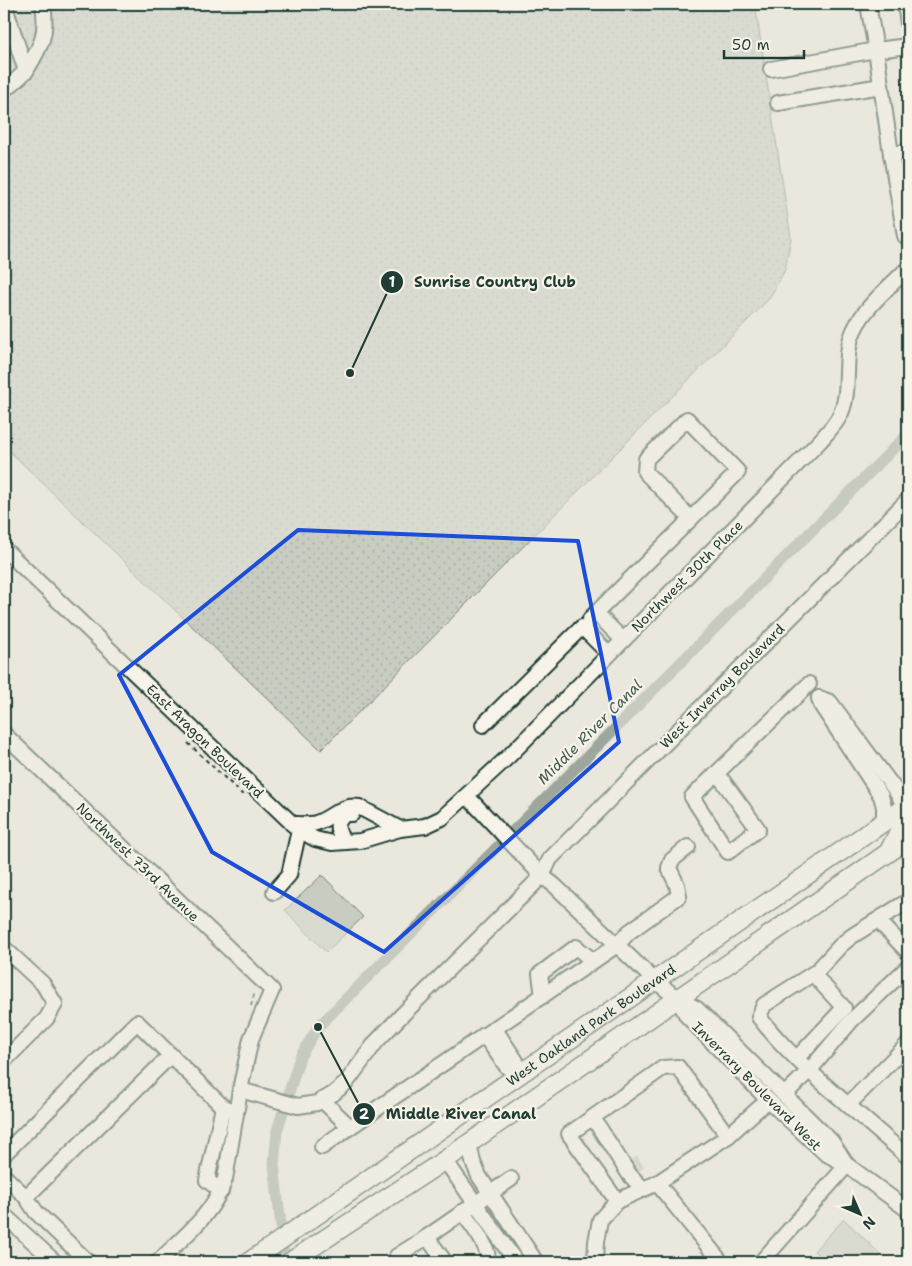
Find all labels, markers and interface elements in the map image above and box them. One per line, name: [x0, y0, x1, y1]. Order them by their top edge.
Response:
scale bar: [724, 28, 804, 60]
text: 50 m: [732, 35, 770, 55]
callout: Sunrise Country Club: [379, 267, 586, 297]
text: 1: [389, 272, 396, 292]
text: Sunrise Country Club: [414, 272, 576, 292]
street label: Northwest 30th Place: [627, 516, 747, 636]
street label: West Inverray Boulevard: [656, 620, 788, 752]
water label: Middle River Canal: [533, 675, 647, 789]
street label: East Aragon Boulevard: [142, 680, 268, 802]
street label: Northwest 73rd Avenue: [73, 799, 203, 925]
street label: West Oakland Park Boulevard: [503, 960, 679, 1090]
street label: Inverrary Boulevard West: [689, 1018, 825, 1154]
callout: Middle River Canal: [351, 1099, 546, 1129]
text: 2: [359, 1104, 370, 1124]
text: Middle River Canal: [386, 1104, 536, 1124]
north arrow: [834, 1188, 884, 1238]
text: N: [859, 1213, 879, 1233]

